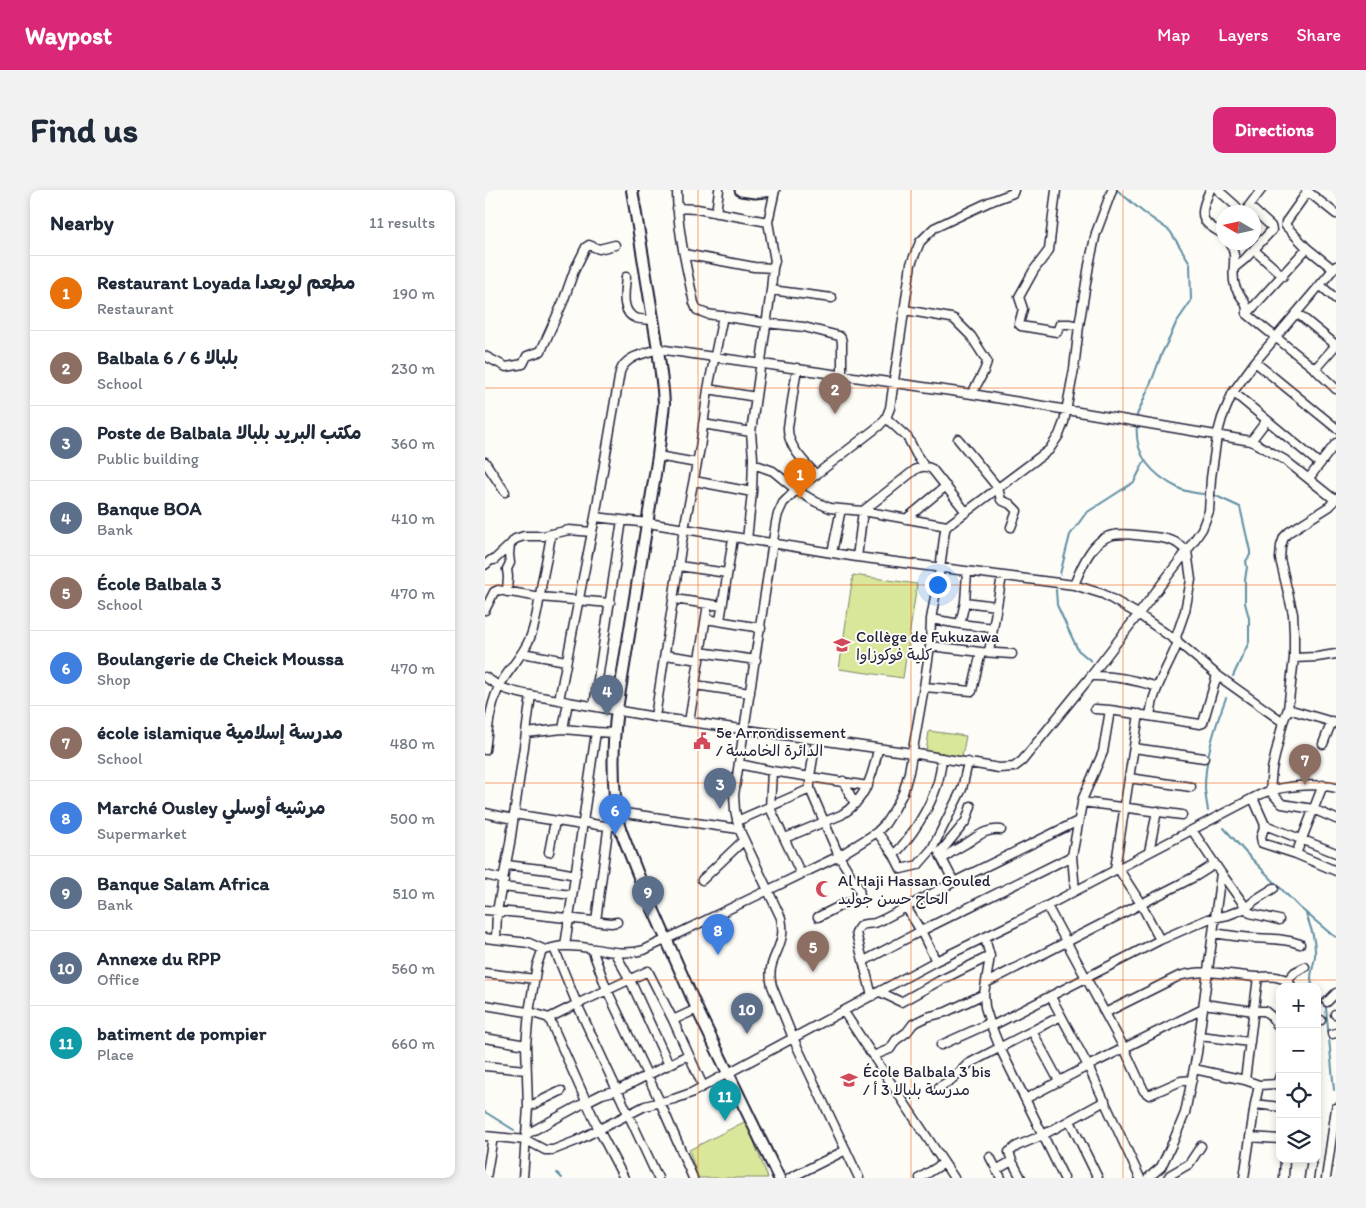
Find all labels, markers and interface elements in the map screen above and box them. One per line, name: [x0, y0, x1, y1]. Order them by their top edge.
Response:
text: Waypost: [25, 21, 112, 50]
text: Map: [1157, 24, 1190, 46]
text: Layers: [1218, 24, 1268, 46]
text: Share: [1296, 24, 1341, 46]
button: Directions: [1213, 107, 1336, 153]
text: Find us: [30, 109, 138, 151]
north arrow: [1216, 205, 1261, 250]
text: Nearby: [50, 210, 114, 235]
text: 11 results: [369, 213, 435, 232]
text: Restaurant Loyada مطعم لويعدا: [97, 271, 355, 294]
text: 1: [62, 284, 70, 303]
text: 190 m: [392, 284, 435, 303]
text: Restaurant: [97, 299, 174, 318]
text: Balbala 6 / بلبالا 6: [97, 346, 238, 369]
text: 2: [62, 359, 70, 378]
text: 230 m: [391, 359, 435, 378]
pin: 2: [819, 373, 851, 414]
text: School: [97, 374, 143, 393]
text: Poste de Balbala مكتب البريد بلبالا: [97, 421, 361, 444]
text: 3: [62, 434, 70, 453]
text: 360 m: [391, 434, 435, 453]
text: Public building: [97, 449, 199, 468]
pin: 1: [784, 458, 816, 499]
text: Banque BOA: [97, 497, 202, 520]
text: 4: [61, 509, 71, 528]
text: 410 m: [391, 509, 435, 528]
text: Bank: [97, 520, 133, 539]
text: École Balbala 3: [97, 572, 221, 595]
your location: [925, 572, 951, 598]
text: 5: [62, 584, 70, 603]
text: 470 m: [391, 584, 435, 603]
text: School: [97, 595, 143, 614]
place label: Collège de Fukuzawa كلية فوكوزاوا: [856, 627, 1000, 665]
school or university icon: Collège de Fukuzawa كلية فوكوزاوا: [832, 635, 852, 655]
text: Boulangerie de Cheick Moussa: [97, 647, 344, 670]
text: 6: [62, 659, 70, 678]
text: 470 m: [391, 659, 435, 678]
text: Shop: [97, 670, 131, 689]
pin: 4: [591, 675, 623, 716]
text: école islamique مدرسة إسلامية: [97, 721, 343, 744]
place label: 5e Arrondissement / الدائرة الخامسة: [716, 723, 846, 760]
public building icon: 5e Arrondissement / الدائرة الخامسة: [692, 731, 712, 751]
text: 7: [62, 734, 70, 753]
text: 480 m: [390, 734, 435, 753]
pin: 7: [1289, 744, 1321, 785]
text: School: [97, 749, 143, 768]
pin: 3: [704, 768, 736, 809]
pin: 6: [599, 794, 631, 835]
text: Marché Ousley مرشيه أوسلي: [97, 796, 326, 819]
text: 8: [62, 809, 70, 828]
text: 500 m: [390, 809, 435, 828]
text: Supermarket: [97, 824, 187, 843]
place label: Al Haji Hassan Gouled الحاج حسن جوليد: [838, 871, 991, 909]
text: Banque Salam Africa: [97, 872, 269, 895]
pin: 9: [632, 876, 664, 917]
mosque icon: Al Haji Hassan Gouled الحاج حسن جوليد: [814, 879, 834, 899]
text: 9: [62, 884, 70, 903]
text: 510 m: [392, 884, 435, 903]
text: Bank: [97, 895, 133, 914]
pin: 8: [702, 914, 734, 955]
pin: 5: [797, 931, 829, 972]
text: Annexe du RPP: [97, 947, 221, 970]
text: 10: [57, 959, 75, 978]
text: 560 m: [391, 959, 435, 978]
text: Office: [97, 970, 139, 989]
map controls: [1276, 983, 1321, 1163]
button: +: [1276, 983, 1321, 1028]
pin: 10: [731, 993, 763, 1034]
text: batiment de pompier: [97, 1022, 266, 1045]
button: −: [1276, 1028, 1321, 1073]
text: 11: [59, 1034, 73, 1053]
text: 660 m: [391, 1034, 435, 1053]
text: Place: [97, 1045, 134, 1064]
place label: École Balbala 3 bis / مدرسة بلبالا 3 أ: [863, 1062, 991, 1099]
school or university icon: École Balbala 3 bis / مدرسة بلبالا 3 أ: [839, 1070, 859, 1090]
button: locate: [1276, 1073, 1321, 1118]
pin: 11: [709, 1080, 741, 1121]
button: layers: [1276, 1118, 1321, 1163]

